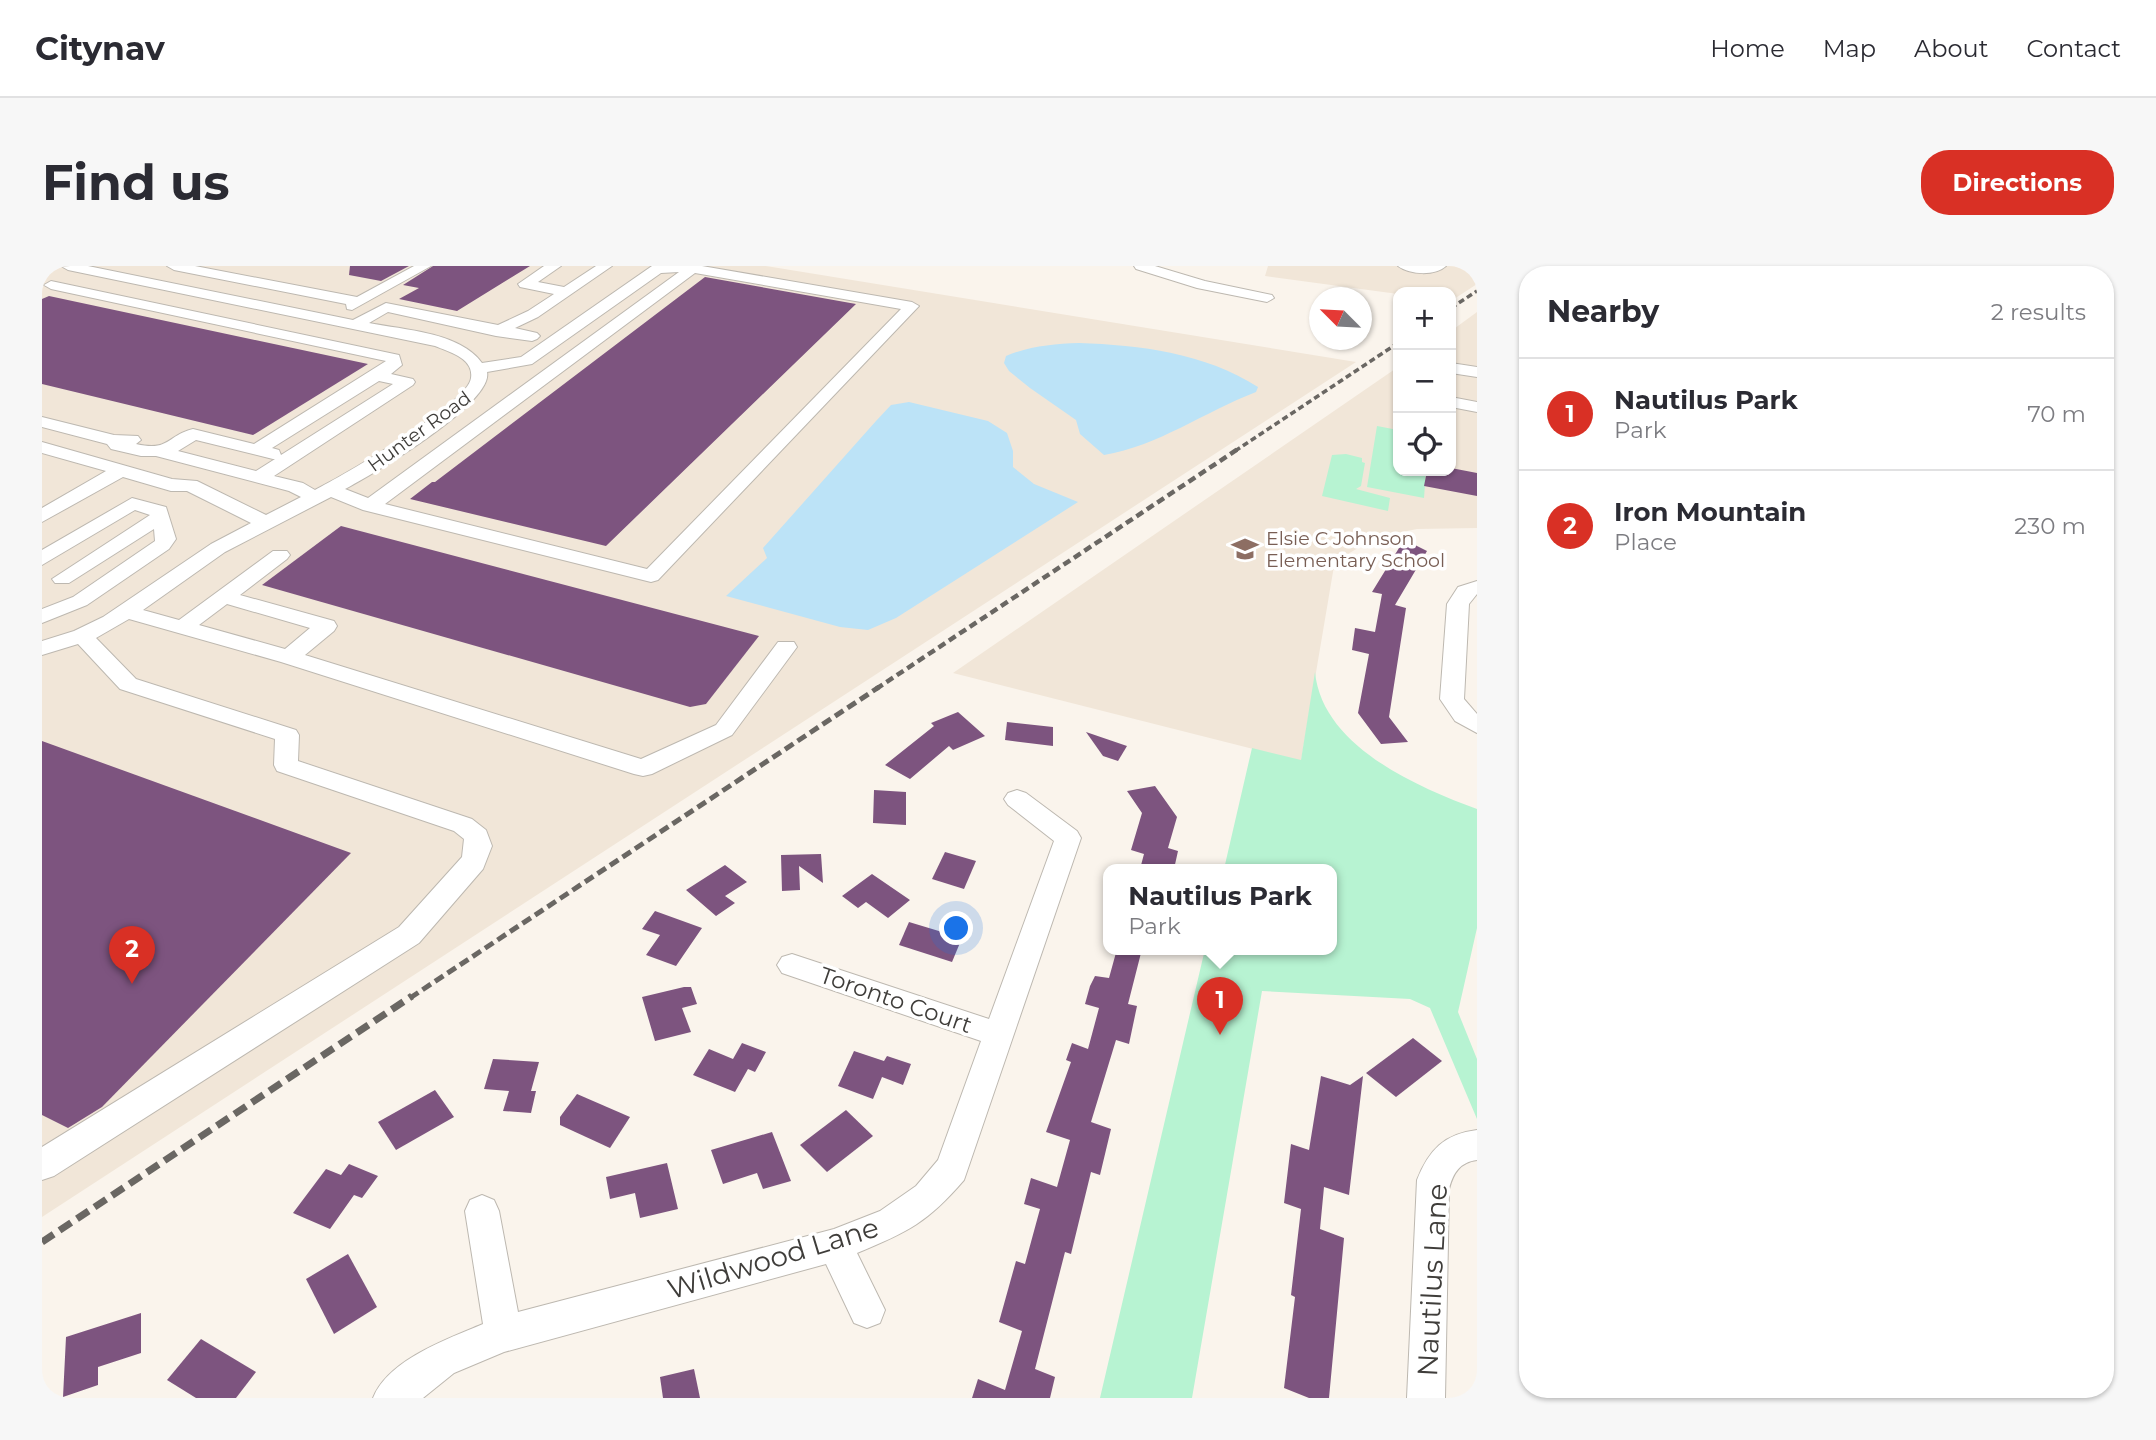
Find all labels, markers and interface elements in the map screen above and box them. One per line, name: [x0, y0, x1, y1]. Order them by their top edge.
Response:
text: Citynav: [35, 28, 165, 68]
text: Home: [1710, 34, 1785, 63]
text: Map: [1823, 34, 1876, 63]
text: About: [1914, 34, 1988, 63]
text: Contact: [2026, 34, 2121, 63]
button: Directions: [1921, 150, 2114, 215]
text: Find us: [42, 153, 230, 212]
north arrow: [1309, 287, 1372, 350]
map controls: [1393, 287, 1456, 476]
button: +: [1393, 287, 1456, 350]
text: Nearby: [1547, 293, 1659, 330]
text: 2 results: [1991, 298, 2086, 326]
button: −: [1393, 350, 1456, 413]
text: Nautilus Park: [1614, 384, 1798, 416]
street label: Hunter Road: [363, 386, 475, 477]
text: 1: [1565, 400, 1575, 428]
text: 70 m: [2027, 400, 2086, 428]
button: locate: [1393, 413, 1456, 476]
text: Park: [1614, 416, 1667, 444]
text: Iron Mountain: [1614, 496, 1806, 528]
text: 2: [1563, 512, 1577, 540]
text: 230 m: [2014, 512, 2086, 540]
place label: Elsie C Johnson Elementary School: [1266, 527, 1445, 572]
text: Place: [1614, 528, 1677, 556]
school or university icon: Elsie C Johnson Elementary School: [1230, 534, 1260, 564]
popup: [1103, 864, 1337, 955]
text: Nautilus Park: [1128, 880, 1312, 912]
your location: [939, 911, 973, 945]
text: Park: [1128, 912, 1181, 940]
pin: 2: [109, 926, 155, 984]
street label: Toronto Court: [816, 961, 976, 1039]
pin: 1: [1197, 977, 1243, 1035]
street label: Nautilus Lane: [1410, 1183, 1454, 1377]
street label: Wildwood Lane: [663, 1210, 883, 1306]

